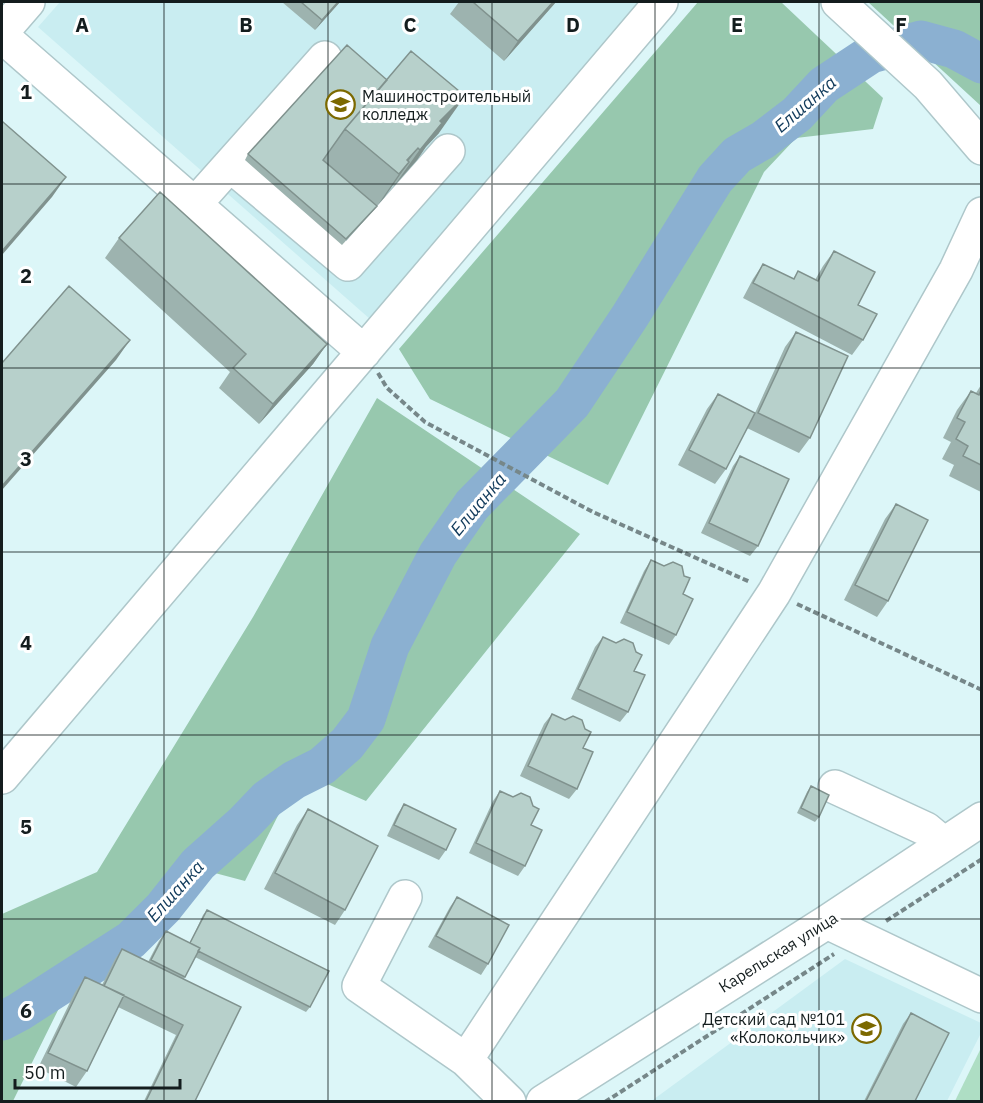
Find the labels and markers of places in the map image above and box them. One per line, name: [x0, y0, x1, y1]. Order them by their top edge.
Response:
place label: Машиностроительный колледж: [362, 86, 531, 124]
school or university icon: Машиностроительный колледж: [325, 89, 357, 121]
place label: Детский сад №101 «Колокольчик»: [703, 1009, 845, 1047]
school or university icon: Детский сад №101 «Колокольчик»: [850, 1012, 882, 1044]

